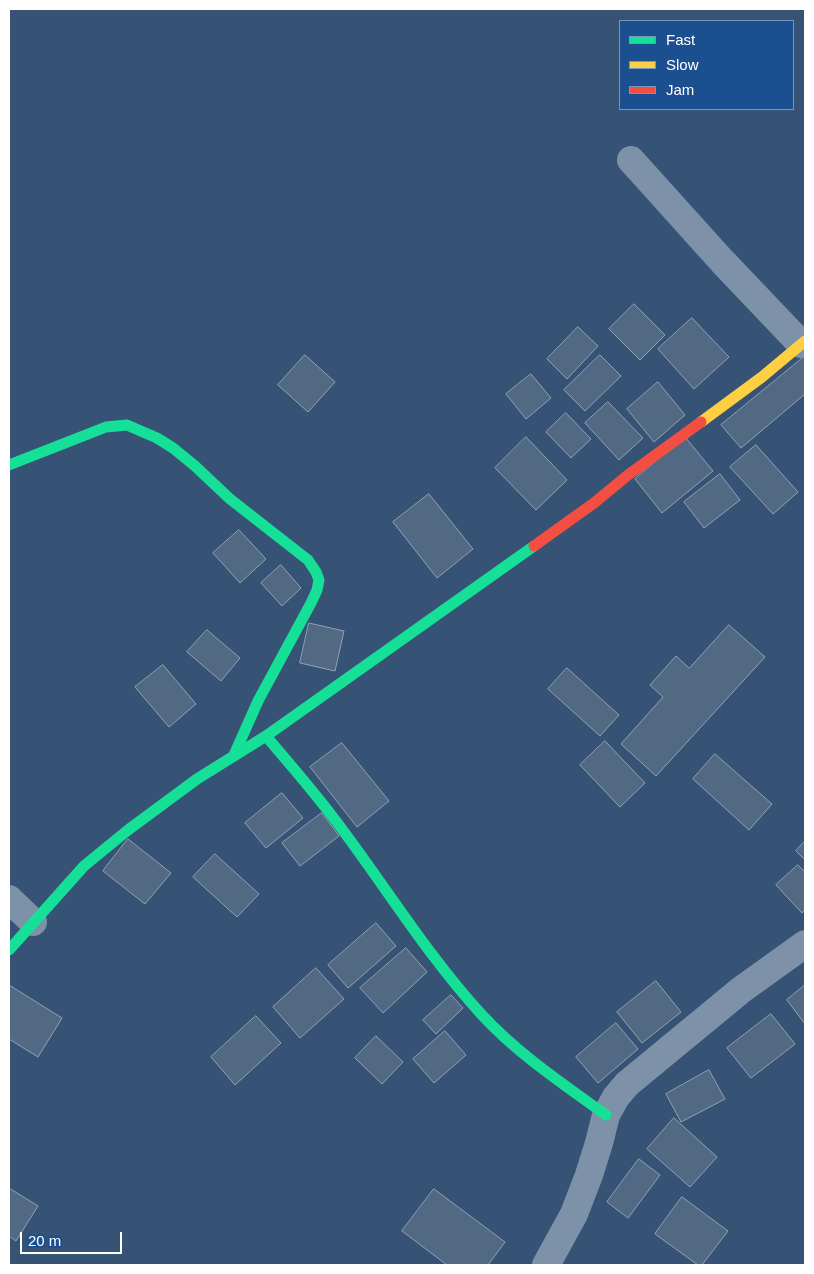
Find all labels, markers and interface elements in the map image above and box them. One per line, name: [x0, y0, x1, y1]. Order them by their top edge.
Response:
legend: [619, 20, 794, 110]
text: Fast: [666, 31, 695, 48]
text: Slow: [666, 56, 699, 73]
text: Jam: [666, 81, 694, 98]
scale bar: [22, 1222, 125, 1254]
text: 20 m: [28, 1232, 61, 1249]

